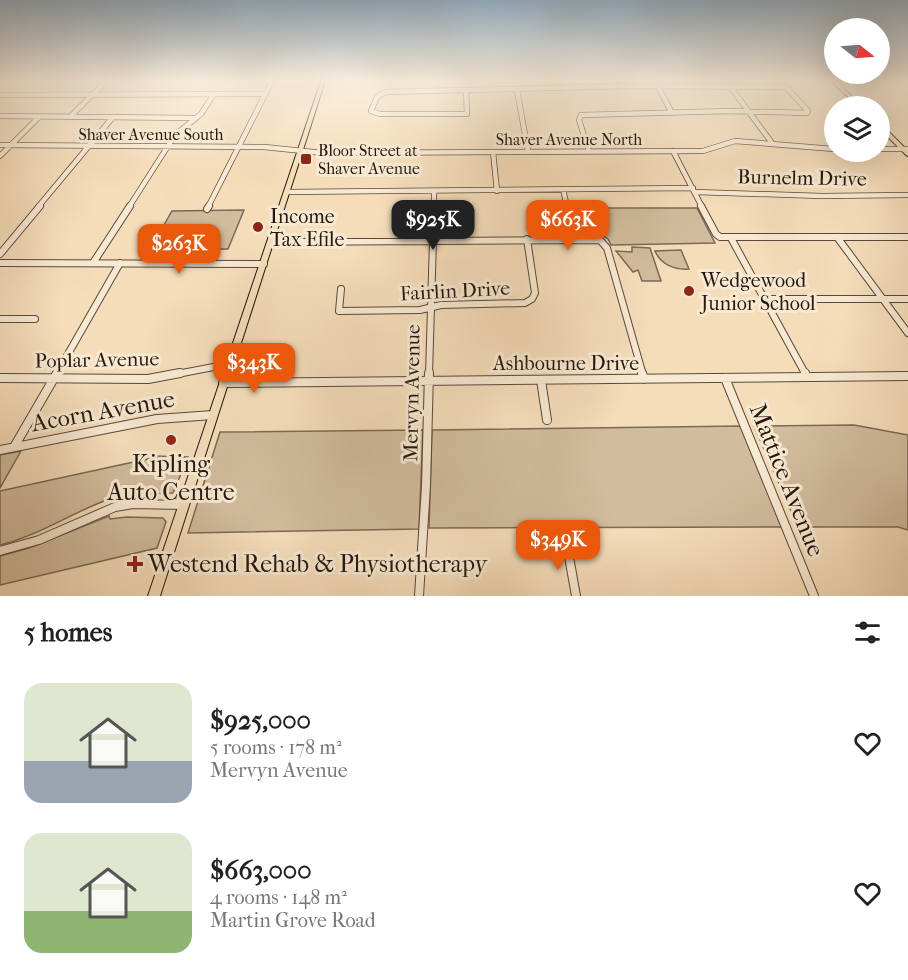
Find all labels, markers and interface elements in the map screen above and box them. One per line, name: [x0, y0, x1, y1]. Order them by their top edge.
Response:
north arrow: [824, 18, 890, 84]
map controls: [824, 18, 890, 162]
button: layers: [824, 96, 890, 162]
street label: Shaver Avenue South: [78, 125, 224, 144]
street label: Shaver Avenue North: [496, 130, 642, 149]
place label: Bloor Street at Shaver Avenue: [318, 141, 420, 178]
marker: Bloor Street at Shaver Avenue: [299, 152, 313, 166]
street label: Burnelm Drive: [737, 165, 867, 191]
pin: $925K: [391, 200, 475, 251]
pin: $663K: [526, 200, 610, 251]
place label: Income Tax Efile: [270, 205, 344, 251]
text: $925K: [406, 208, 460, 231]
text: $663K: [540, 208, 596, 231]
marker: Income Tax Efile: [251, 220, 265, 234]
pin: $263K: [137, 224, 221, 275]
text: $263K: [152, 232, 206, 255]
place label: Wedgewood Junior School: [699, 269, 816, 315]
street label: Fairlin Drive: [399, 277, 511, 305]
marker: Wedgewood Junior School: [682, 284, 696, 298]
street label: Mervyn Avenue: [399, 324, 425, 462]
pin: $343K: [212, 343, 296, 394]
street label: Poplar Avenue: [35, 347, 160, 373]
text: $343K: [227, 351, 281, 374]
street label: Ashbourne Drive: [492, 352, 639, 375]
street label: Acorn Avenue: [28, 385, 177, 438]
street label: Mattice Avenue: [744, 400, 830, 561]
marker: Kipling Auto Centre: [164, 433, 178, 447]
place label: Kipling Auto Centre: [107, 450, 235, 506]
pin: $349K: [516, 520, 600, 571]
text: $349K: [530, 528, 586, 551]
place label: Westend Rehab & Physiotherapy: [147, 550, 488, 578]
marker: Westend Rehab & Physiotherapy: [126, 555, 144, 573]
icon: filters: [851, 616, 884, 649]
text: 5 homes: [24, 617, 112, 648]
text: $925,000: [210, 705, 311, 736]
icon: home: [72, 707, 144, 779]
icon: heart: [851, 727, 884, 760]
text: 5 rooms · 178 m²: [210, 736, 342, 759]
text: Mervyn Avenue: [210, 759, 348, 782]
text: $663,000: [210, 855, 312, 886]
icon: home: [72, 857, 144, 929]
icon: heart: [851, 877, 884, 910]
text: 4 rooms · 148 m²: [210, 886, 347, 909]
text: Martin Grove Road: [210, 909, 376, 932]

